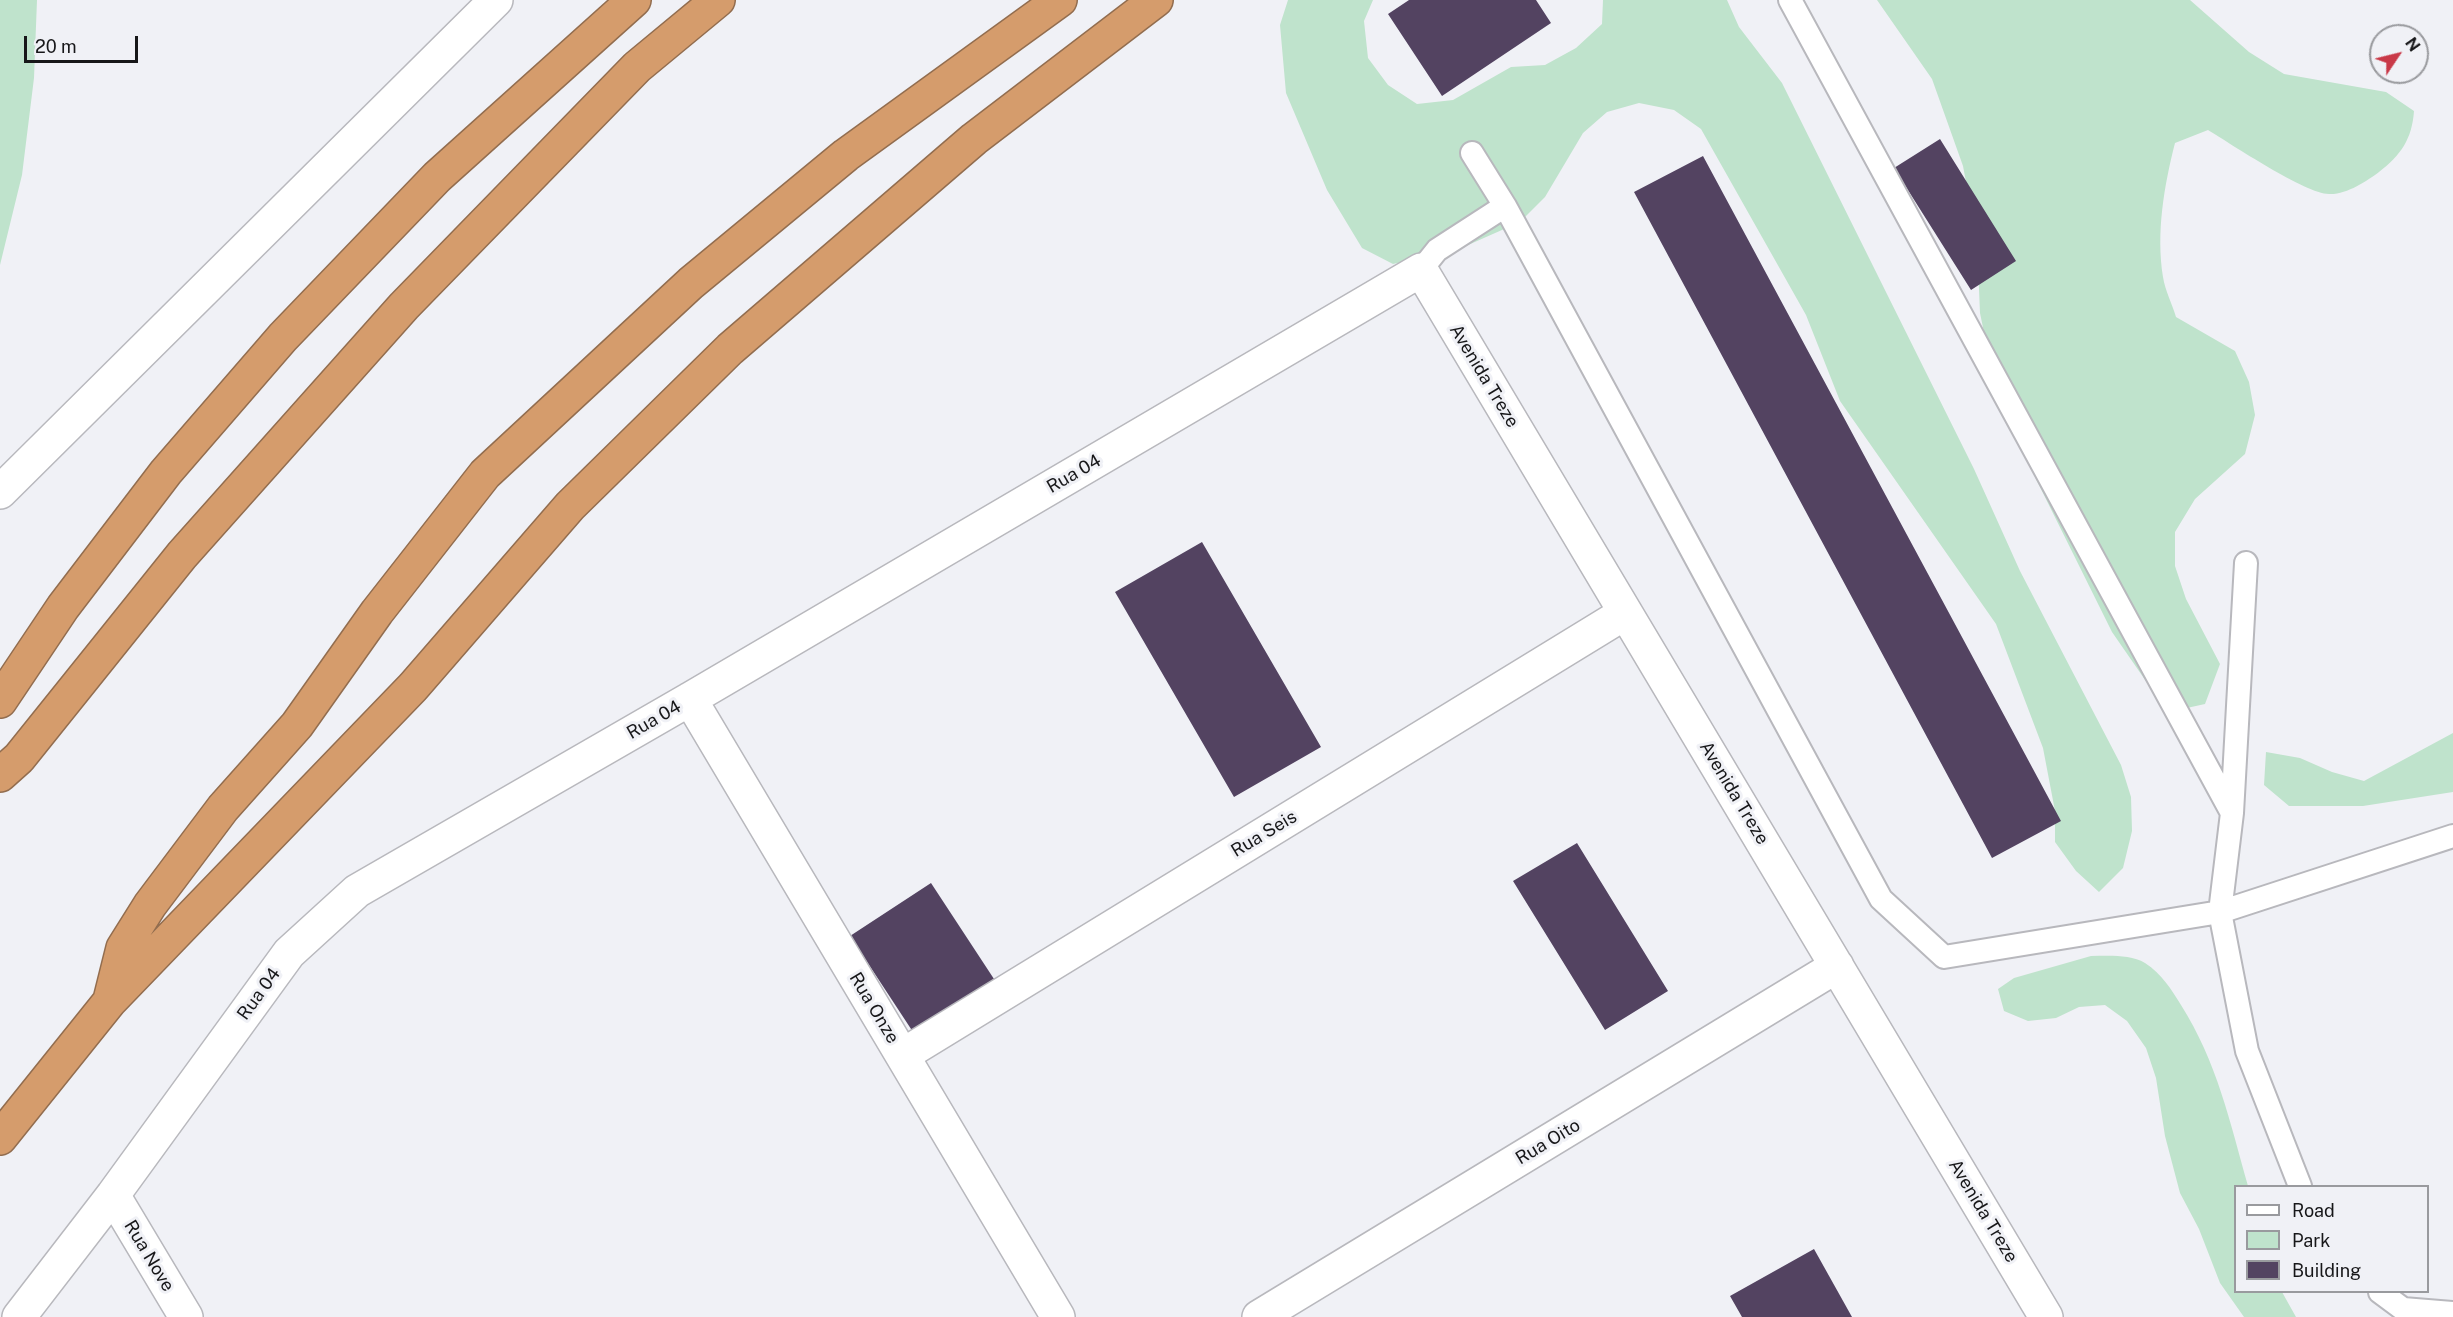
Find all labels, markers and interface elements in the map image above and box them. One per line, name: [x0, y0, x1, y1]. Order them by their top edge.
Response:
scale bar: [27, 24, 141, 62]
north arrow: [2369, 24, 2429, 84]
text: N: [2401, 34, 2424, 55]
text: 20 m: [35, 36, 77, 57]
street label: Avenida Treze: [1445, 321, 1523, 431]
street label: Rua 04: [1043, 450, 1105, 498]
street label: Rua 04: [623, 696, 685, 744]
street label: Avenida Treze: [1695, 738, 1773, 848]
street label: Rua Seis: [1227, 806, 1301, 862]
street label: Rua 04: [233, 964, 285, 1024]
street label: Rua Onze: [844, 969, 904, 1047]
street label: Rua Oito: [1512, 1114, 1584, 1170]
street label: Avenida Treze: [1944, 1156, 2022, 1266]
legend: [2234, 1185, 2429, 1293]
text: Road: [2292, 1200, 2335, 1221]
street label: Rua Nove: [119, 1216, 179, 1296]
text: Park: [2292, 1230, 2330, 1251]
text: Building: [2292, 1260, 2361, 1281]

